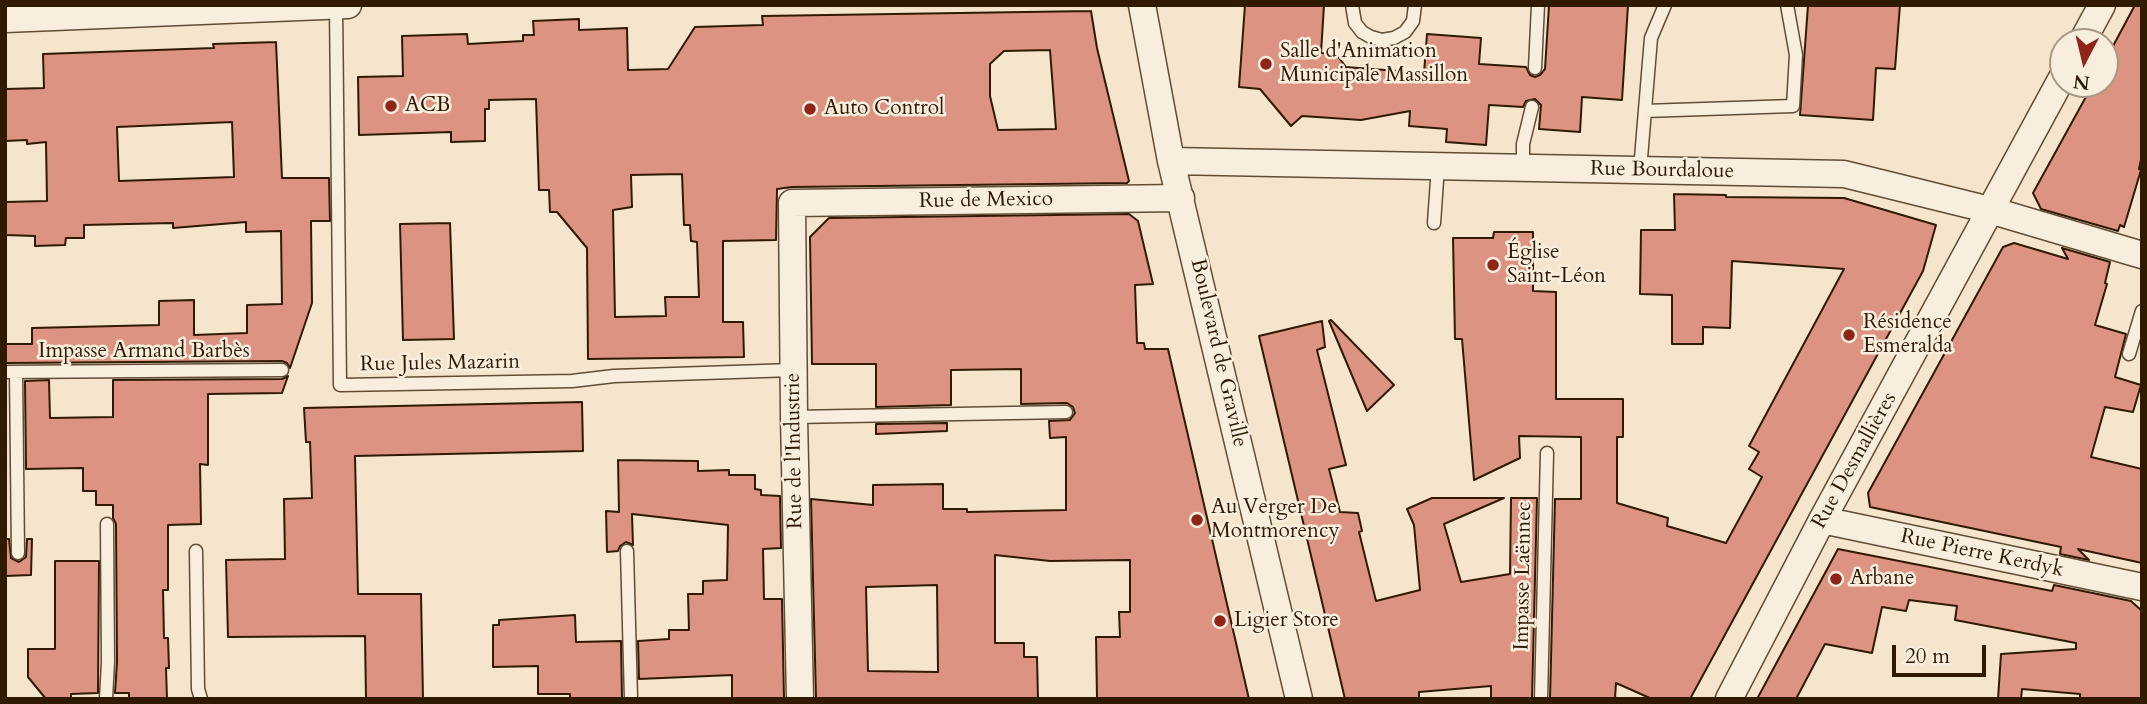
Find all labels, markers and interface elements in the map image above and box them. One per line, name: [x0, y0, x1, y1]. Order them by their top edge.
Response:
north arrow: [2049, 28, 2119, 98]
place label: Salle d'Animation Municipale Massillon: [1280, 39, 1468, 89]
marker: Salle d'Animation Municipale Massillon: [1258, 56, 1274, 72]
text: N: [2072, 68, 2091, 96]
place label: ACB: [405, 93, 450, 119]
place label: Auto Control: [824, 96, 944, 122]
marker: ACB: [383, 98, 399, 114]
marker: Auto Control: [802, 101, 818, 117]
street label: Rue Bourdaloue: [1590, 157, 1734, 185]
street label: Rue de Mexico: [919, 187, 1053, 215]
place label: Église Saint-Léon: [1507, 240, 1606, 290]
street label: Boulevard de Graville: [1184, 256, 1252, 450]
marker: Église Saint-Léon: [1485, 257, 1501, 273]
place label: Résidence Esmeralda: [1863, 310, 1953, 360]
marker: Résidence Esmeralda: [1841, 327, 1857, 343]
street label: Impasse Armand Barbès: [38, 339, 250, 365]
street label: Rue Jules Mazarin: [360, 350, 520, 378]
street label: Rue de l'Industrie: [781, 373, 809, 529]
street label: Rue Desmallières: [1807, 388, 1903, 534]
place label: Au Verger De Montmorency: [1211, 495, 1340, 545]
street label: Impasse Laënnec: [1510, 501, 1538, 651]
marker: Au Verger De Montmorency: [1189, 512, 1205, 528]
street label: Rue Pierre Kerdyk: [1898, 524, 2066, 584]
place label: Arbane: [1850, 566, 1914, 592]
marker: Arbane: [1828, 571, 1844, 587]
place label: Ligier Store: [1234, 608, 1339, 634]
marker: Ligier Store: [1212, 613, 1228, 629]
scale bar: [1895, 630, 1990, 674]
text: 20 m: [1905, 642, 1950, 671]

